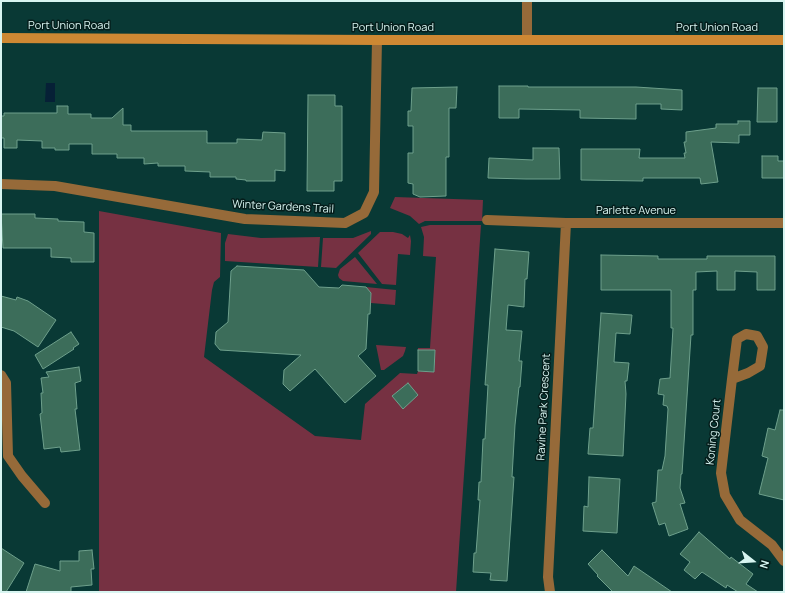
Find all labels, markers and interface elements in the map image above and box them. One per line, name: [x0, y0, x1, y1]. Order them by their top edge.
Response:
street label: Port Union Road: [28, 19, 110, 33]
street label: Port Union Road: [352, 21, 434, 35]
street label: Port Union Road: [676, 21, 758, 35]
street label: Winter Gardens Trail: [232, 198, 334, 216]
street label: Parlette Avenue: [596, 204, 676, 218]
street label: Ravine Park Crescent: [535, 353, 553, 461]
street label: Koning Court: [704, 398, 724, 466]
north arrow: [733, 541, 773, 581]
text: N: [757, 559, 773, 571]

